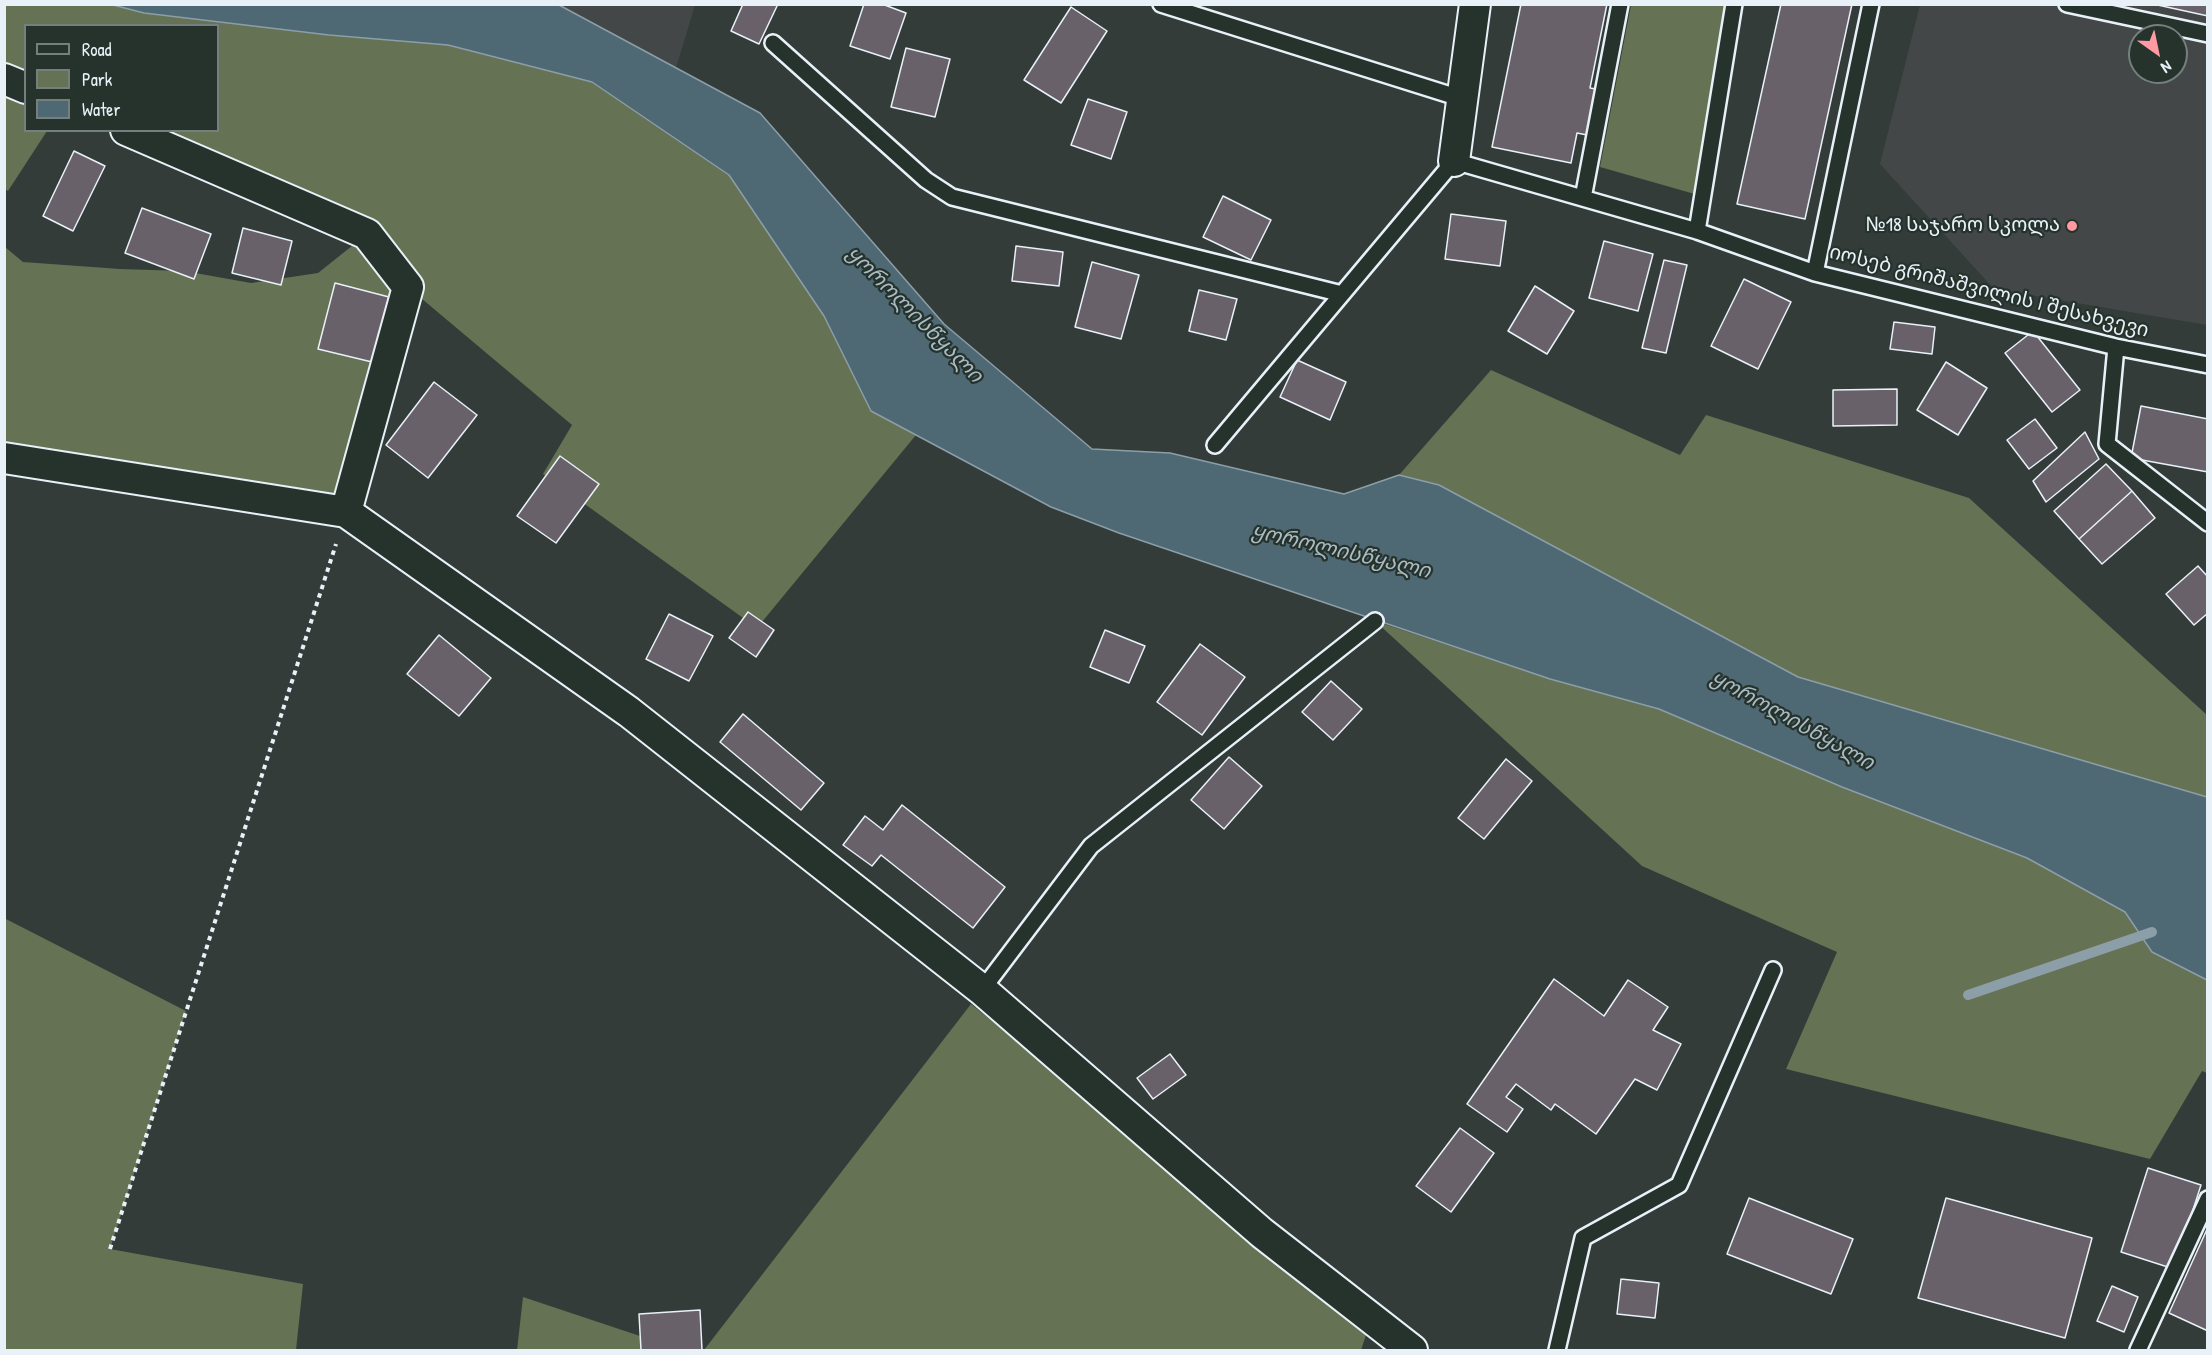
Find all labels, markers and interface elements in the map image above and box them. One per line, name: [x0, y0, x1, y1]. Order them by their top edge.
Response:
legend: [24, 24, 219, 132]
north arrow: [2128, 24, 2188, 84]
text: Road: [82, 37, 112, 62]
text: N: [2157, 56, 2176, 79]
text: Park: [82, 67, 112, 92]
text: Water: [82, 97, 120, 122]
place label: №18 საჯარო სკოლა: [1865, 214, 2060, 238]
marker: №18 საჯარო სკოლა: [2065, 219, 2079, 233]
street label: იოსებ გრიშაშვილის I შესახვევი: [1827, 241, 2151, 343]
water label: ყოროლისწყალი: [841, 242, 987, 388]
water label: ყოროლისწყალი: [1249, 519, 1433, 585]
water label: ყოროლისწყალი: [1706, 666, 1878, 776]

